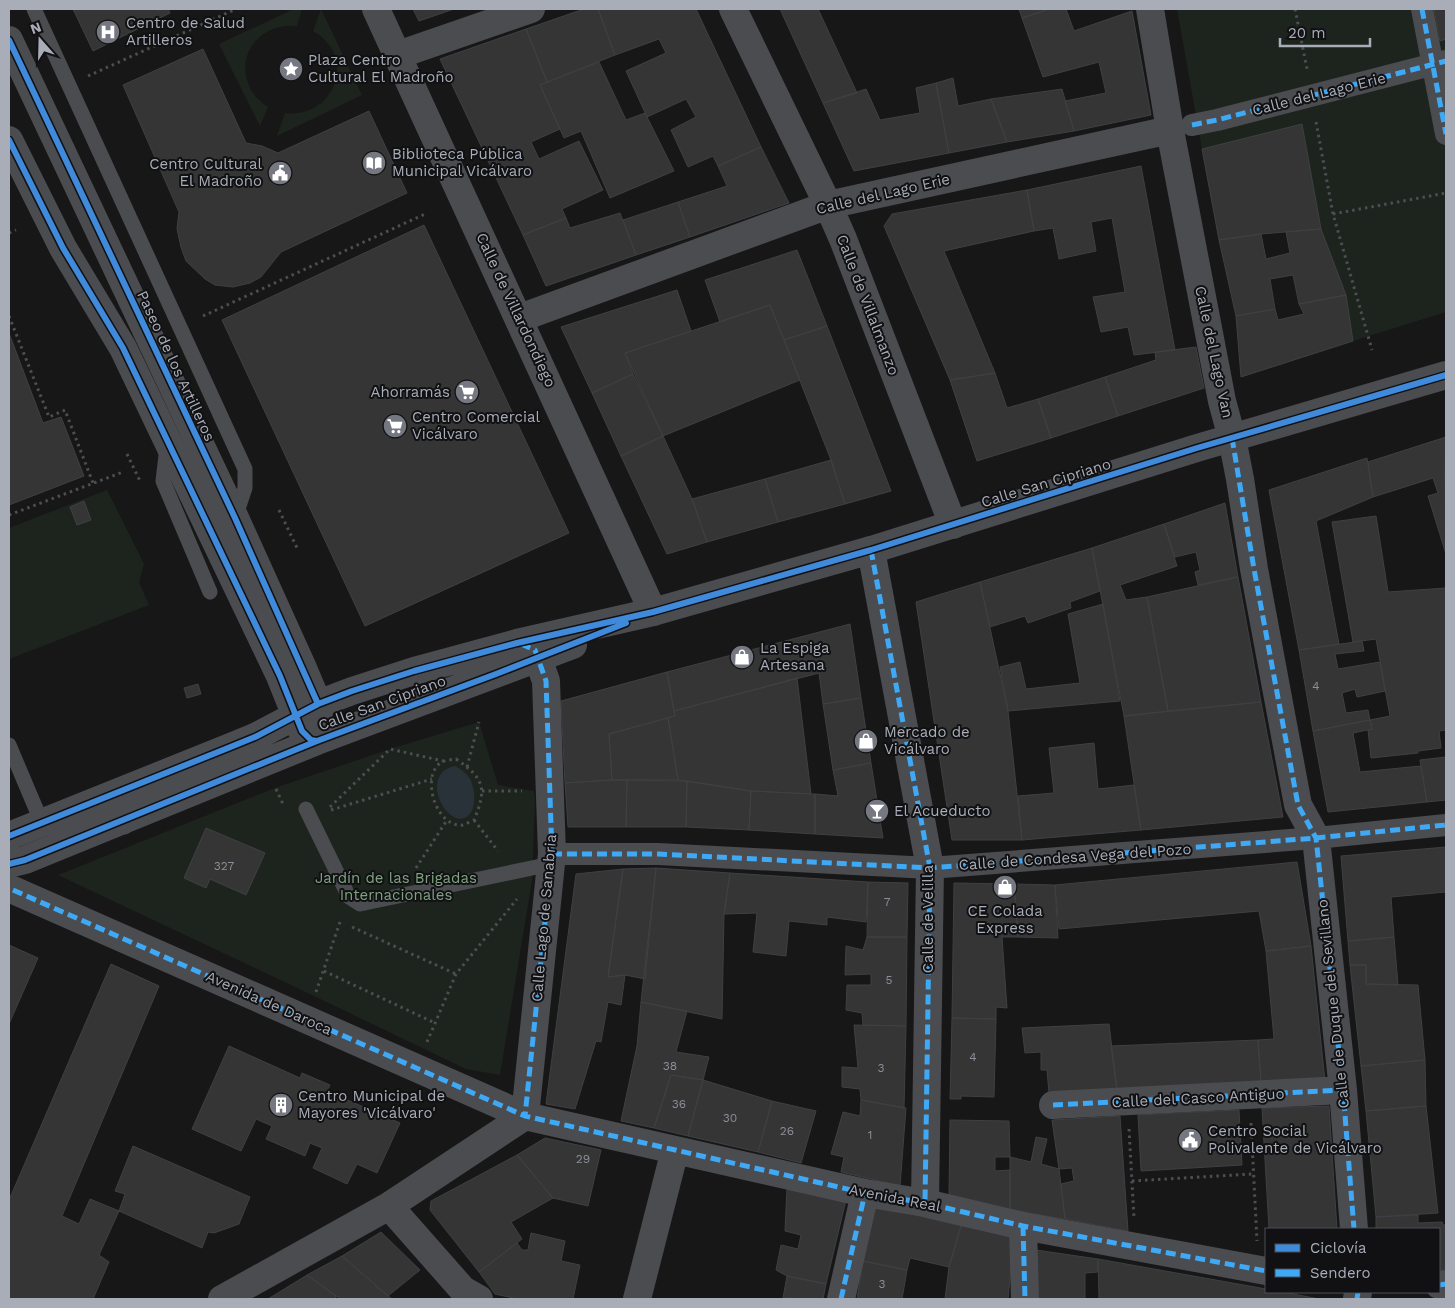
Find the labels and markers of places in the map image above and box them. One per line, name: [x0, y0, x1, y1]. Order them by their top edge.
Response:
place label: Centro de Salud Artilleros: [126, 14, 245, 49]
hospital icon: Centro de Salud Artilleros: [95, 19, 121, 45]
place label: Plaza Centro Cultural El Madroño: [308, 51, 454, 86]
place icon: Plaza Centro Cultural El Madroño: [278, 56, 304, 82]
place label: Biblioteca Pública Municipal Vicálvaro: [392, 145, 532, 180]
library icon: Biblioteca Pública Municipal Vicálvaro: [361, 150, 387, 176]
place label: Centro Cultural El Madroño: [149, 155, 262, 190]
public building icon: Centro Cultural El Madroño: [267, 160, 293, 186]
supermarket icon: Ahorramás: [454, 379, 480, 405]
place label: Ahorramás: [371, 383, 450, 401]
place label: Centro Comercial Vicálvaro: [412, 408, 540, 443]
supermarket icon: Centro Comercial Vicálvaro: [382, 413, 408, 439]
place label: La Espiga Artesana: [760, 639, 830, 674]
shop icon: La Espiga Artesana: [729, 644, 755, 670]
place label: Mercado de Vicálvaro: [884, 723, 970, 758]
shop icon: Mercado de Vicálvaro: [853, 728, 879, 754]
bar icon: El Acueducto: [864, 798, 890, 824]
place label: El Acueducto: [894, 802, 991, 820]
shop icon: CE Colada Express: [992, 874, 1018, 900]
place label: CE Colada Express: [967, 902, 1043, 937]
place label: Centro Municipal de Mayores 'Vicálvaro': [298, 1087, 445, 1122]
building icon: Centro Municipal de Mayores 'Vicálvaro': [268, 1092, 294, 1118]
place label: Centro Social Polivalente de Vicálvaro: [1208, 1122, 1382, 1157]
public building icon: Centro Social Polivalente de Vicálvaro: [1177, 1127, 1203, 1153]

